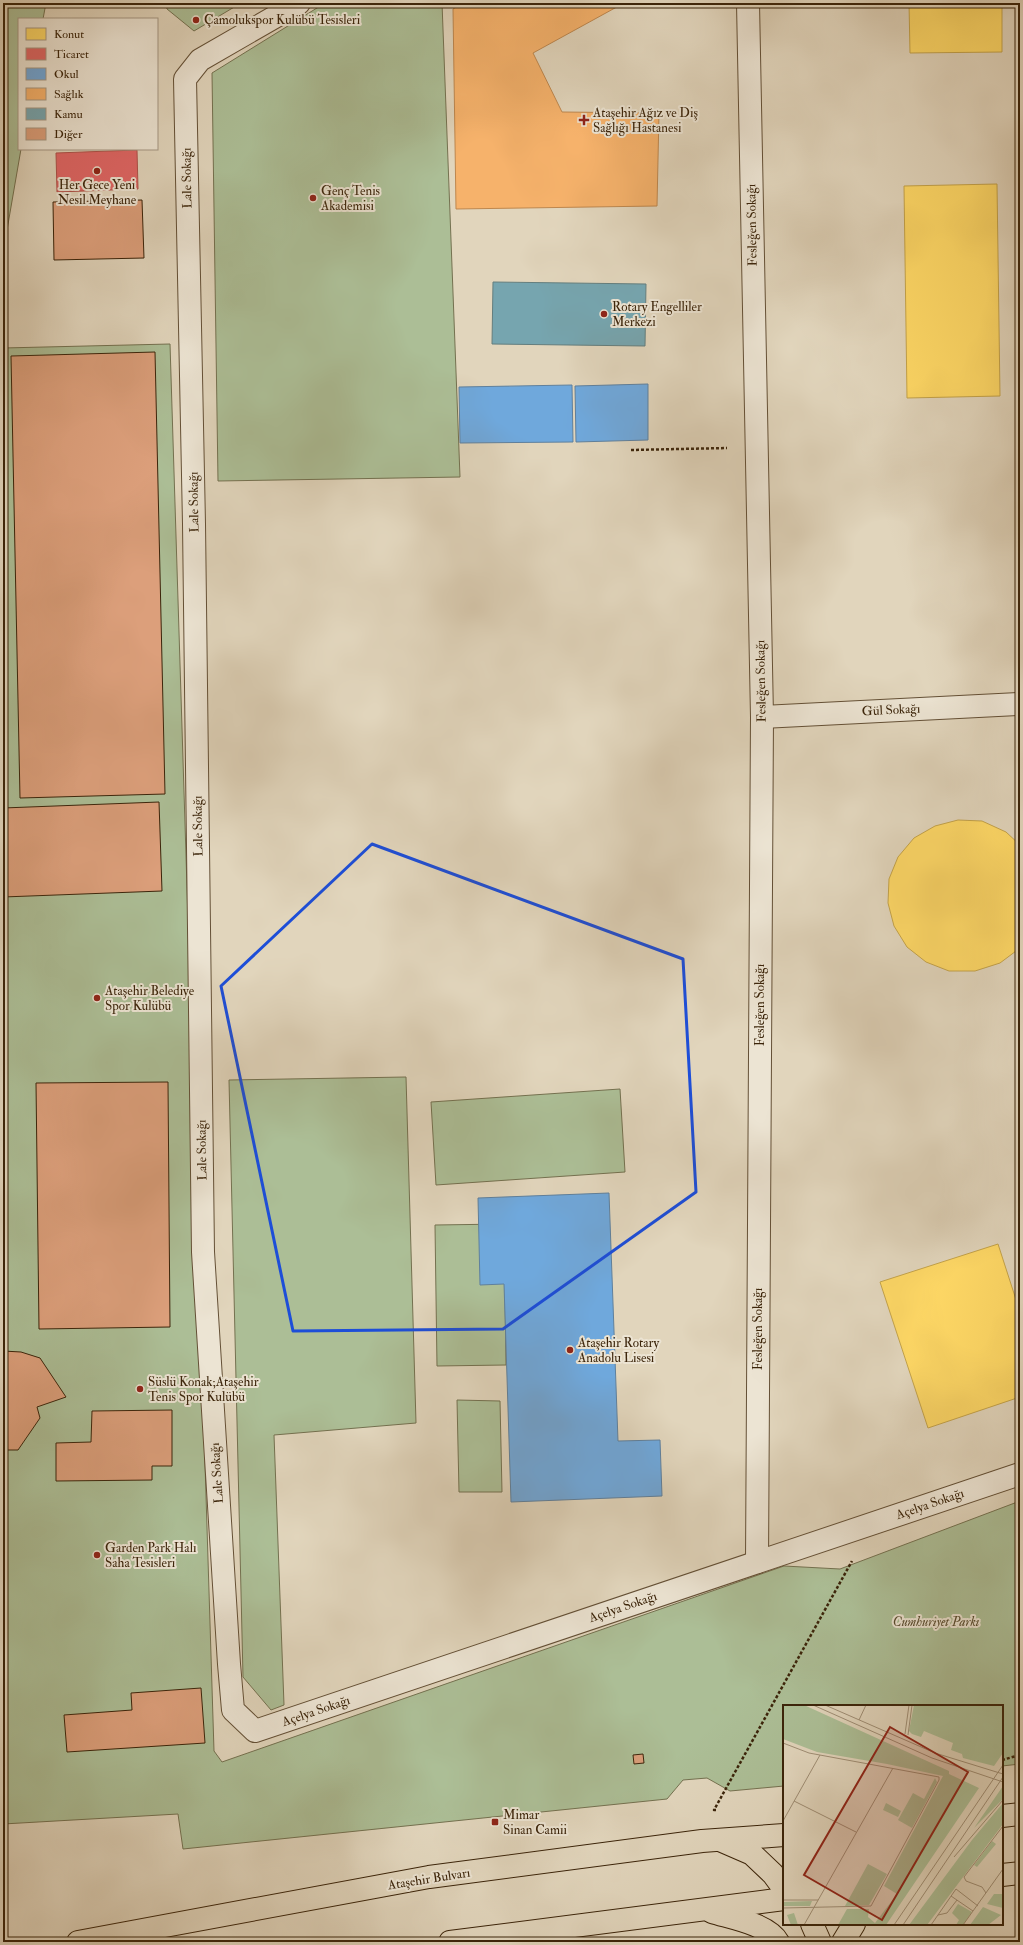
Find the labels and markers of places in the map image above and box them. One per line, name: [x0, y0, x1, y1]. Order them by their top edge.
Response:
place label: Çamolukspor Kulübü Tesisleri: [204, 12, 361, 29]
marker: Çamolukspor Kulübü Tesisleri: [191, 15, 201, 25]
place label: Ataşehir Ağız ve Diş Sağlığı Hastanesi: [592, 105, 698, 136]
marker: Ataşehir Ağız ve Diş Sağlığı Hastanesi: [578, 114, 590, 126]
marker: Her Gece Yeni Nesil Meyhane: [92, 166, 102, 176]
place label: Her Gece Yeni Nesil Meyhane: [58, 177, 137, 209]
place label: Genç Tenis Akademisi: [320, 183, 381, 214]
marker: Genç Tenis Akademisi: [308, 193, 318, 203]
place label: Rotary Engelliler Merkezi: [612, 299, 702, 330]
marker: Rotary Engelliler Merkezi: [599, 309, 609, 319]
place label: Ataşehir Belediye Spor Kulübü: [104, 983, 195, 1015]
marker: Ataşehir Belediye Spor Kulübü: [92, 993, 102, 1003]
place label: Ataşehir Rotary Anadolu Lisesi: [577, 1335, 659, 1366]
marker: Ataşehir Rotary Anadolu Lisesi: [565, 1345, 575, 1355]
place label: Süslü Konak;Ataşehir Tenis Spor Kulübü: [148, 1374, 259, 1406]
marker: Süslü Konak;Ataşehir Tenis Spor Kulübü: [135, 1384, 145, 1394]
place label: Garden Park Halı Saha Tesisleri: [105, 1540, 197, 1571]
marker: Garden Park Halı Saha Tesisleri: [92, 1550, 102, 1560]
place label: Mimar Sinan Camii: [503, 1807, 567, 1838]
marker: Mimar Sinan Camii: [490, 1817, 500, 1827]

